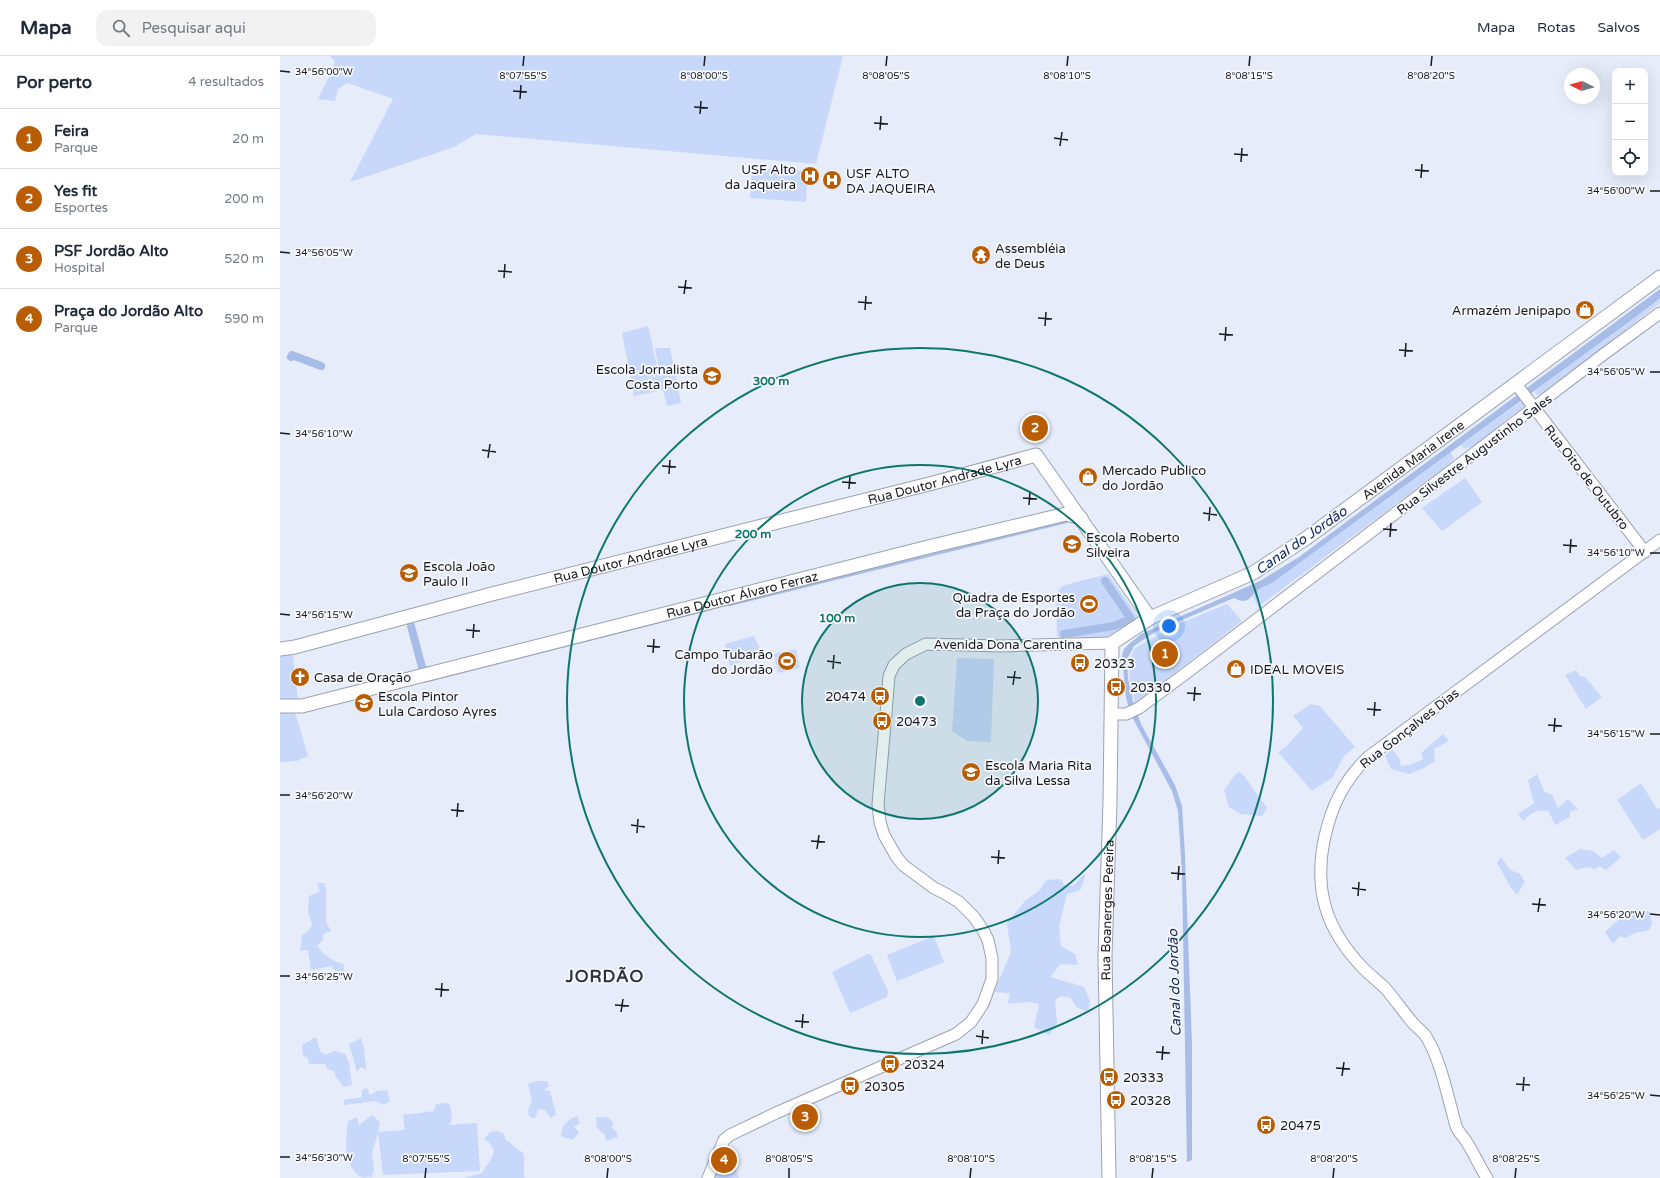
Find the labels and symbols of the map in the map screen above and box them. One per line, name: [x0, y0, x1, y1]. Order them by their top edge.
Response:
text: 34°56'00"W: [295, 66, 353, 78]
north arrow: [1564, 68, 1600, 104]
text: 8°07'55"S: [499, 70, 547, 82]
text: 8°08'00"S: [680, 70, 728, 82]
text: 8°08'05"S: [862, 70, 910, 82]
text: 8°08'10"S: [1043, 70, 1091, 82]
text: 8°08'15"S: [1225, 70, 1273, 82]
text: 8°08'20"S: [1407, 70, 1455, 82]
place label: USF Alto da Jaqueira: [725, 162, 796, 193]
hospital icon: USF Alto da Jaqueira: [799, 165, 821, 187]
place label: USF ALTO DA JAQUEIRA: [846, 166, 936, 197]
hospital icon: USF ALTO DA JAQUEIRA: [821, 169, 843, 191]
text: 34°56'00"W: [1587, 185, 1645, 197]
place label: Assembléia de Deus: [995, 241, 1066, 272]
temple icon: Assembléia de Deus: [970, 244, 992, 266]
text: 34°56'05"W: [295, 247, 353, 259]
shop icon: Armazém Jenipapo: [1574, 299, 1596, 321]
place label: Armazém Jenipapo: [1452, 303, 1571, 319]
place label: Escola Jornalista Costa Porto: [596, 362, 698, 393]
school or university icon: Escola Jornalista Costa Porto: [701, 365, 723, 387]
text: 34°56'05"W: [1587, 366, 1645, 378]
text: 300 m: [753, 374, 789, 388]
street label: Rua Silvestre Augustinho Sales: [1394, 391, 1555, 518]
pin: 2: [1022, 413, 1048, 443]
street label: Avenida Maria Irene: [1359, 417, 1468, 503]
street label: Rua Oito de Outubro: [1540, 422, 1632, 533]
text: 34°56'10"W: [295, 428, 353, 440]
street label: Rua Doutor Andrade Lyra: [866, 452, 1023, 508]
place label: Mercado Publico do Jordão: [1102, 463, 1206, 494]
shop icon: Mercado Publico do Jordão: [1077, 466, 1099, 488]
water label: Canal do Jordão: [1252, 502, 1351, 578]
text: 200 m: [735, 527, 771, 541]
place label: Escola Roberto Silveira: [1086, 530, 1180, 561]
street label: Rua Doutor Andrade Lyra: [552, 533, 709, 587]
school or university icon: Escola Roberto Silveira: [1061, 533, 1083, 555]
text: 34°56'10"W: [1587, 547, 1645, 559]
place label: Escola João Paulo II: [423, 559, 495, 590]
school or university icon: Escola João Paulo II: [398, 562, 420, 584]
street label: Rua Doutor Álvaro Ferraz: [665, 568, 820, 622]
place label: Quadra de Esportes da Praça do Jordão: [953, 590, 1075, 621]
sports icon: Quadra de Esportes da Praça do Jordão: [1078, 593, 1100, 615]
text: 34°56'15"W: [295, 609, 353, 621]
text: 100 m: [819, 611, 855, 625]
your location: [1159, 616, 1179, 636]
street label: Avenida Dona Carentina: [933, 637, 1083, 653]
pin: 1: [1152, 639, 1178, 669]
place label: Campo Tubarão do Jordão: [674, 647, 773, 678]
sports icon: Campo Tubarão do Jordão: [776, 650, 798, 672]
bus stop icon: 20323: [1069, 652, 1091, 674]
place label: 20323: [1094, 656, 1135, 672]
shop icon: IDEAL MOVEIS: [1225, 658, 1247, 680]
place label: IDEAL MOVEIS: [1250, 662, 1344, 678]
church icon: Casa de Oração: [289, 666, 311, 688]
place label: Casa de Oração: [314, 670, 411, 686]
bus stop icon: 20330: [1105, 676, 1127, 698]
place label: 20330: [1130, 680, 1171, 696]
bus stop icon: 20474: [869, 685, 891, 707]
street label: Rua Gonçalves Dias: [1357, 685, 1462, 772]
place label: Escola Pintor Lula Cardoso Ayres: [378, 689, 497, 720]
place label: 20474: [825, 689, 866, 705]
school or university icon: Escola Pintor Lula Cardoso Ayres: [353, 692, 375, 714]
centre of rings: [913, 694, 927, 708]
bus stop icon: 20473: [871, 710, 893, 732]
place label: 20473: [896, 714, 937, 730]
text: 34°56'15"W: [1587, 728, 1645, 740]
place label: Escola Maria Rita da Silva Lessa: [985, 758, 1092, 789]
school or university icon: Escola Maria Rita da Silva Lessa: [960, 761, 982, 783]
text: 34°56'20"W: [295, 790, 353, 802]
street label: Rua Boanerges Pereira: [1098, 839, 1118, 981]
text: 34°56'20"W: [1587, 909, 1645, 921]
water label: Canal do Jordão: [1164, 927, 1185, 1037]
district label: JORDÃO: [565, 966, 644, 987]
text: 34°56'25"W: [295, 971, 353, 983]
bus stop icon: 20324: [879, 1053, 901, 1075]
place label: 20324: [904, 1057, 945, 1073]
bus stop icon: 20333: [1098, 1066, 1120, 1088]
place label: 20333: [1123, 1070, 1164, 1086]
bus stop icon: 20305: [839, 1075, 861, 1097]
place label: 20305: [864, 1079, 905, 1095]
bus stop icon: 20328: [1105, 1089, 1127, 1111]
text: 34°56'25"W: [1587, 1090, 1645, 1102]
place label: 20328: [1130, 1093, 1171, 1109]
pin: 3: [792, 1102, 818, 1132]
bus stop icon: 20475: [1255, 1114, 1277, 1136]
place label: 20475: [1280, 1118, 1321, 1134]
pin: 4: [711, 1145, 737, 1175]
text: 34°56'30"W: [295, 1152, 353, 1164]
text: 8°07'55"S: [402, 1153, 450, 1165]
text: 8°08'00"S: [584, 1153, 632, 1165]
text: 8°08'05"S: [765, 1153, 813, 1165]
text: 8°08'10"S: [947, 1153, 995, 1165]
text: 8°08'15"S: [1129, 1153, 1177, 1165]
text: 8°08'20"S: [1310, 1153, 1358, 1165]
text: 8°08'25"S: [1492, 1153, 1540, 1165]

